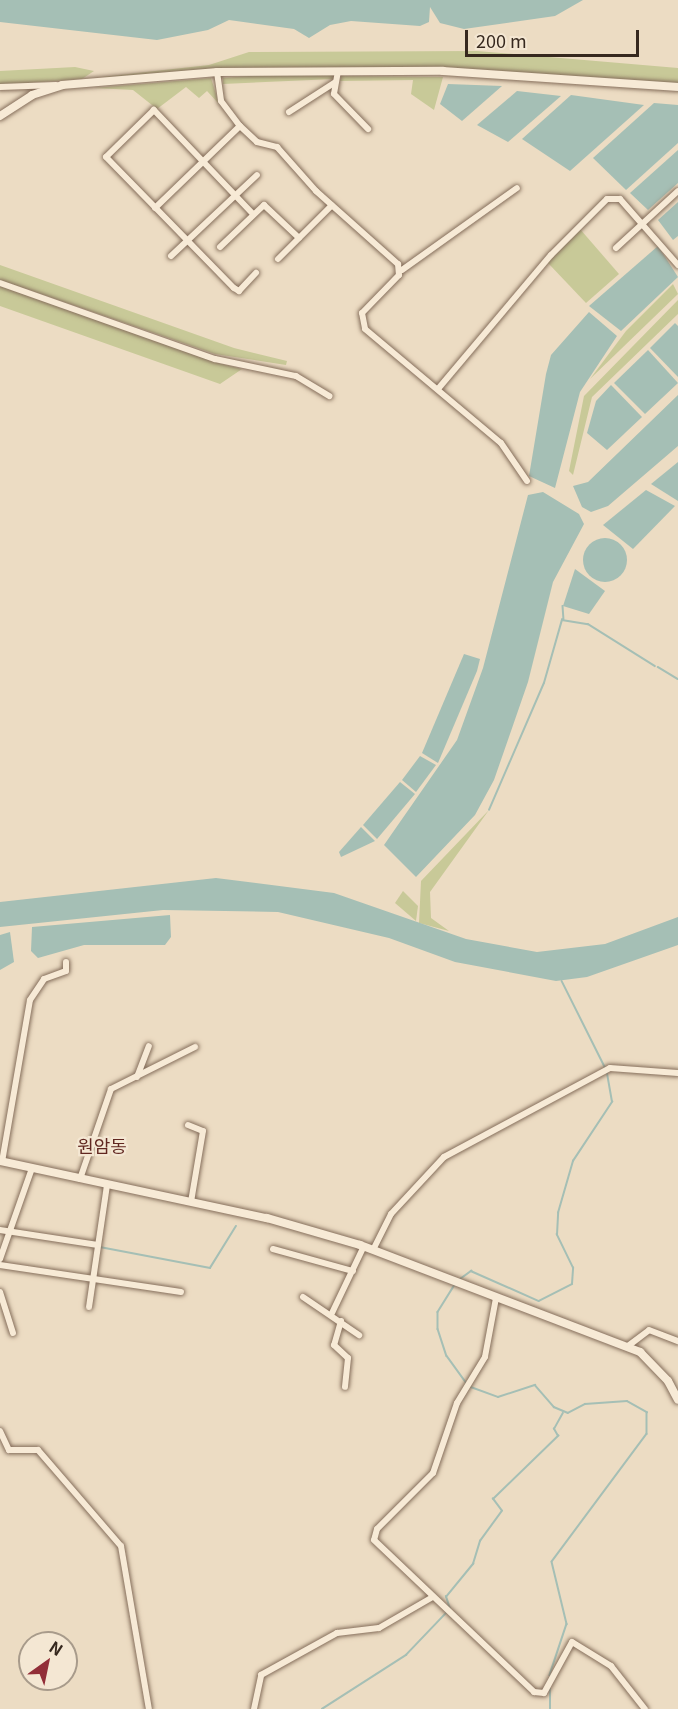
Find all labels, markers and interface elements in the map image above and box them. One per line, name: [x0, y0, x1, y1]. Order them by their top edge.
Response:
scale bar: [468, 18, 642, 56]
text: 200 m: [476, 27, 527, 53]
district label: 원암동: [77, 1134, 127, 1156]
north arrow: [18, 1631, 78, 1691]
text: N: [45, 1634, 68, 1661]

